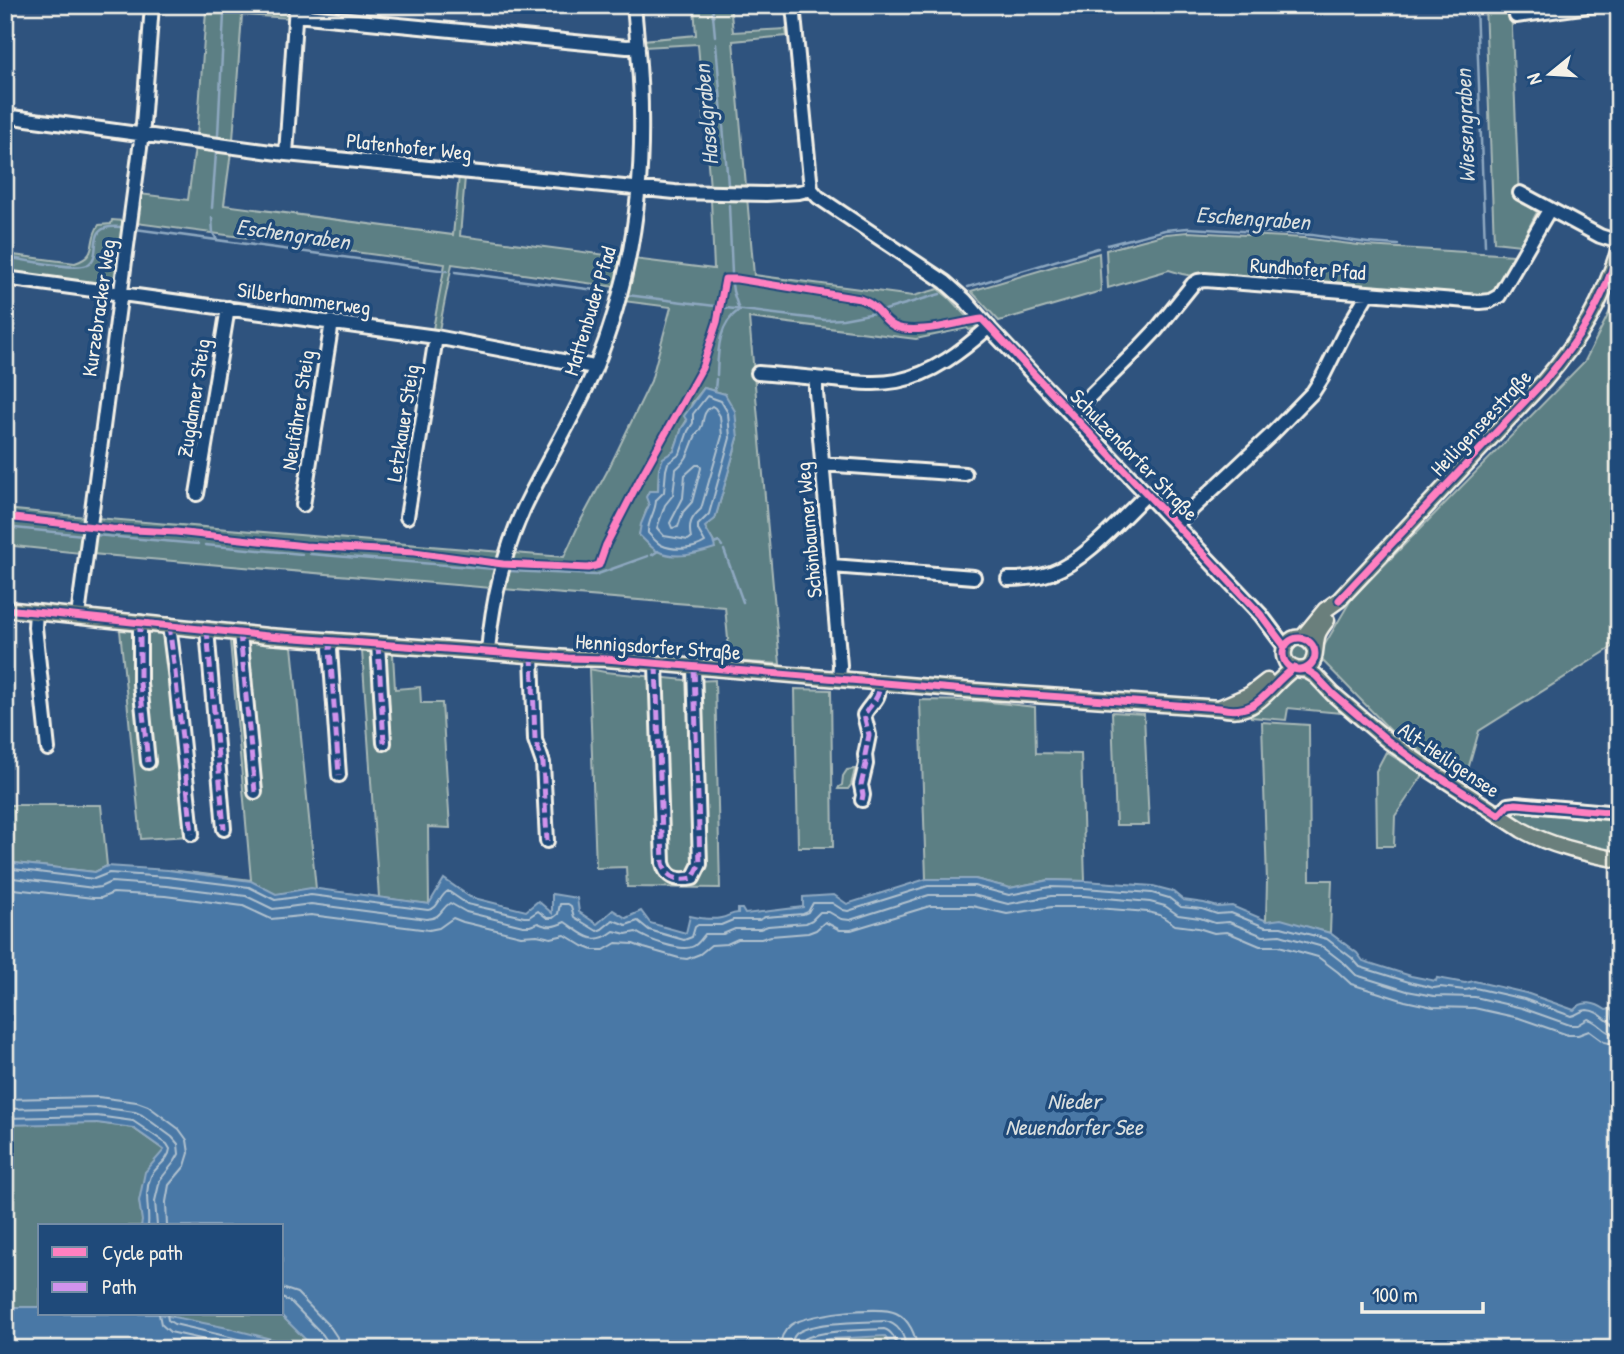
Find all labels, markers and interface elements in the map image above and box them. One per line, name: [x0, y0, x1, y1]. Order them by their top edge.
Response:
north arrow: [1516, 38, 1586, 108]
water label: Haselgraben: [686, 62, 726, 167]
water label: Wiesengraben: [1447, 67, 1483, 184]
text: N: [1520, 70, 1548, 88]
street label: Platenhofer Weg: [345, 126, 473, 167]
water label: Eschengraben: [1195, 198, 1313, 238]
water label: Eschengraben: [234, 210, 353, 258]
street label: Kurzebracker Weg: [75, 237, 123, 379]
street label: Mattenbuder Pfad: [556, 243, 623, 379]
street label: Rundhofer Pfad: [1249, 250, 1367, 287]
street label: Silberhammerweg: [235, 275, 373, 322]
street label: Zugdamer Steig: [170, 337, 217, 459]
street label: Neufährer Steig: [274, 348, 321, 472]
street label: Letzkauer Steig: [379, 362, 426, 484]
street label: Heiligenseestraße: [1424, 363, 1538, 482]
street label: Schulzendorfer Straße: [1064, 382, 1205, 527]
street label: Schönbaumer Weg: [788, 461, 829, 599]
street label: Hennigsdorfer Straße: [574, 626, 742, 667]
street label: Alt-Heiligensee: [1393, 715, 1506, 804]
water label: Nieder Neuendorfer See: [1005, 1085, 1144, 1142]
legend: [38, 1224, 284, 1316]
text: Cycle path: [102, 1238, 183, 1267]
scale bar: [1362, 1270, 1482, 1314]
text: Path: [102, 1272, 137, 1301]
text: 100 m: [1372, 1280, 1418, 1309]

